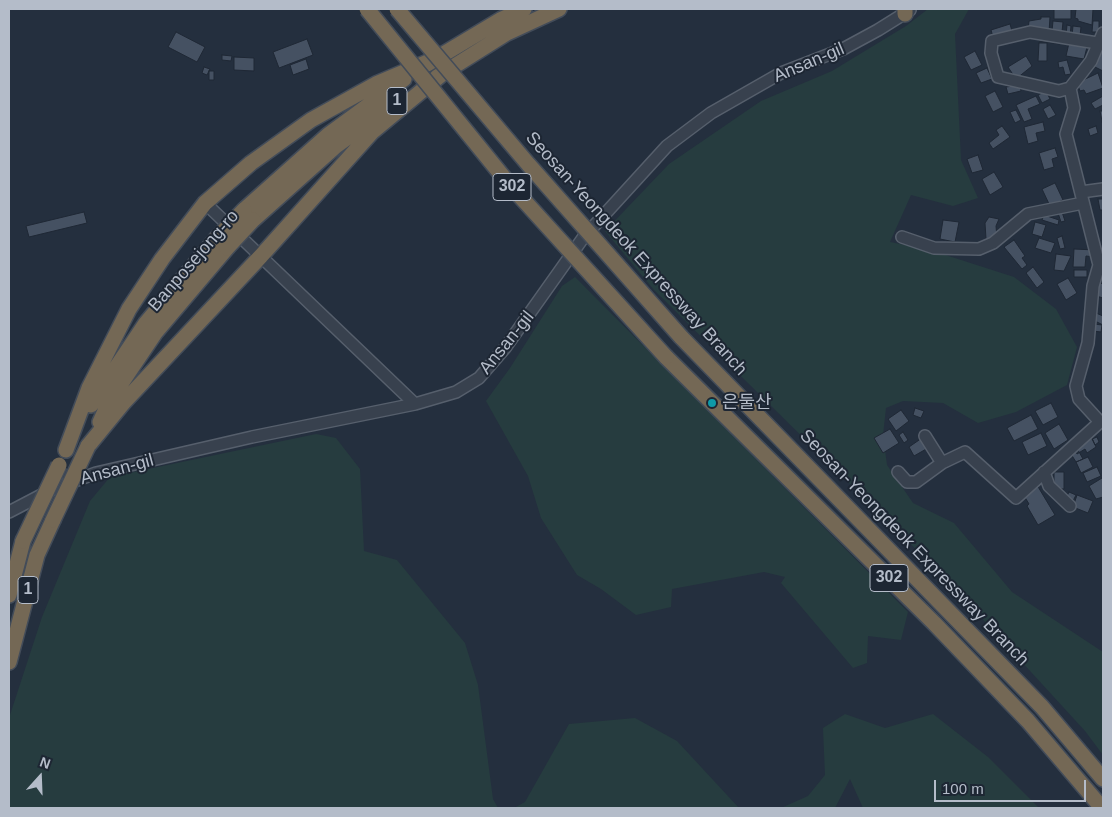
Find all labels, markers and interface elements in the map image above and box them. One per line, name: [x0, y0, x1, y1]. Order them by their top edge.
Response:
street label: Ansan-gil: [770, 38, 848, 88]
road number: 1: [387, 88, 407, 114]
street label: Seosan-Yeongdeok Expressway Branch: [521, 128, 751, 380]
road number: 302: [493, 173, 531, 200]
street label: Banposejong-ro: [144, 206, 244, 316]
street label: Ansan-gil: [475, 307, 539, 379]
place label: 은둘산: [722, 392, 772, 414]
marker: 은둘산: [706, 397, 718, 409]
street label: Seosan-Yeongdeok Expressway Branch: [795, 425, 1033, 671]
street label: Ansan-gil: [78, 450, 156, 490]
road number: 302: [870, 564, 908, 592]
road number: 1: [18, 576, 38, 604]
north arrow: [15, 752, 65, 802]
text: N: [38, 754, 53, 772]
scale bar: [937, 770, 1090, 802]
text: 100 m: [942, 780, 984, 797]

